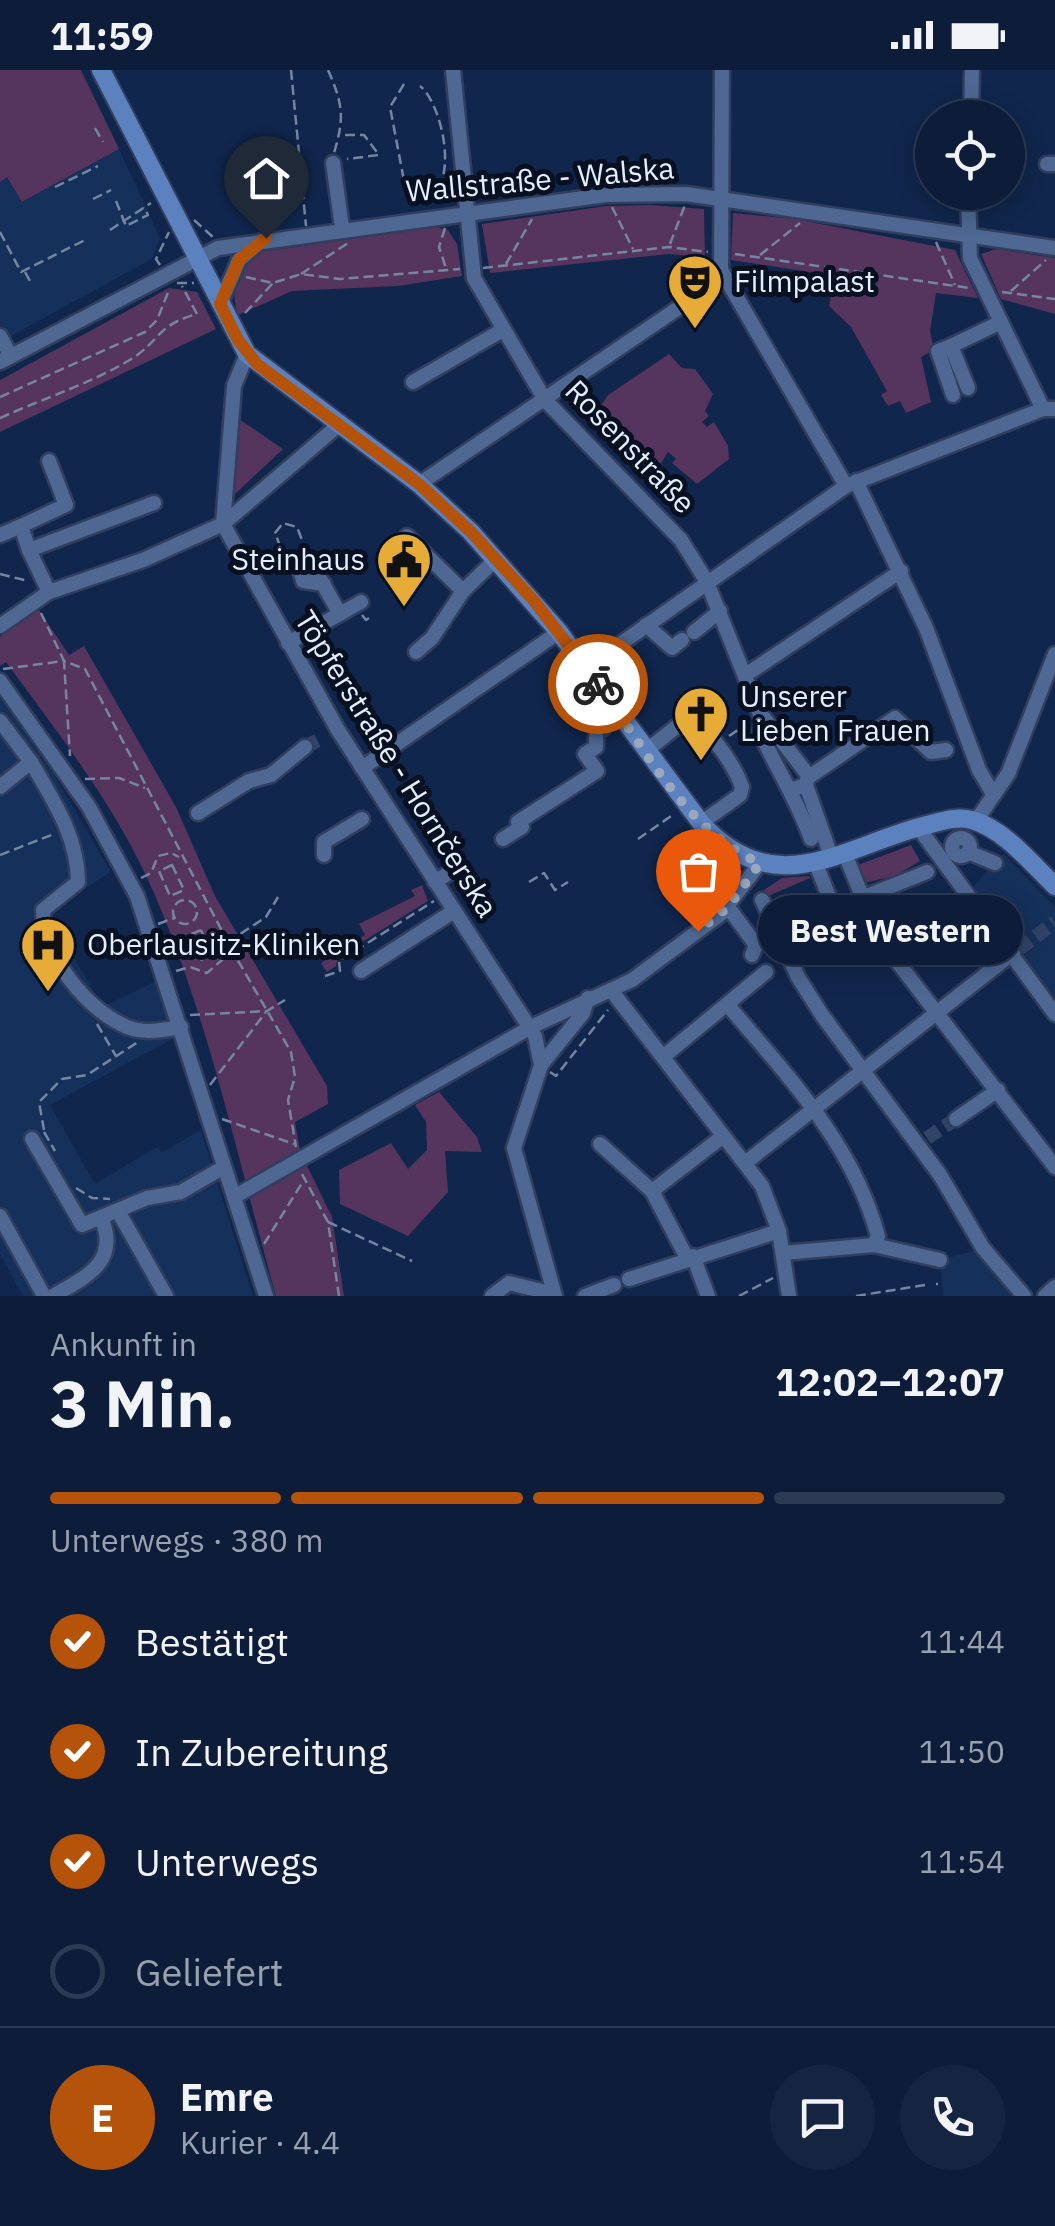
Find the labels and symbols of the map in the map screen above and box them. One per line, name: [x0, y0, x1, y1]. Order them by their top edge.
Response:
pin: [224, 136, 309, 239]
street label: Wallstraße - Walska: [404, 147, 676, 210]
theatre icon: Filmpalast: [665, 252, 725, 331]
place label: Filmpalast: [734, 261, 875, 300]
street label: Rosenstraße: [558, 371, 705, 521]
public building icon: Steinhaus: [374, 530, 434, 609]
place label: Steinhaus: [231, 539, 365, 578]
street label: Töpferstraße - Hornčerska: [287, 602, 508, 924]
courier: [548, 634, 648, 734]
place label: Unserer Lieben Frauen: [740, 676, 931, 749]
church icon: Unserer Lieben Frauen: [671, 684, 731, 763]
pin: [656, 829, 741, 932]
callout: Best Western: [758, 896, 1023, 966]
hospital icon: Oberlausitz-Kliniken: [18, 915, 78, 994]
place label: Oberlausitz-Kliniken: [87, 924, 360, 963]

